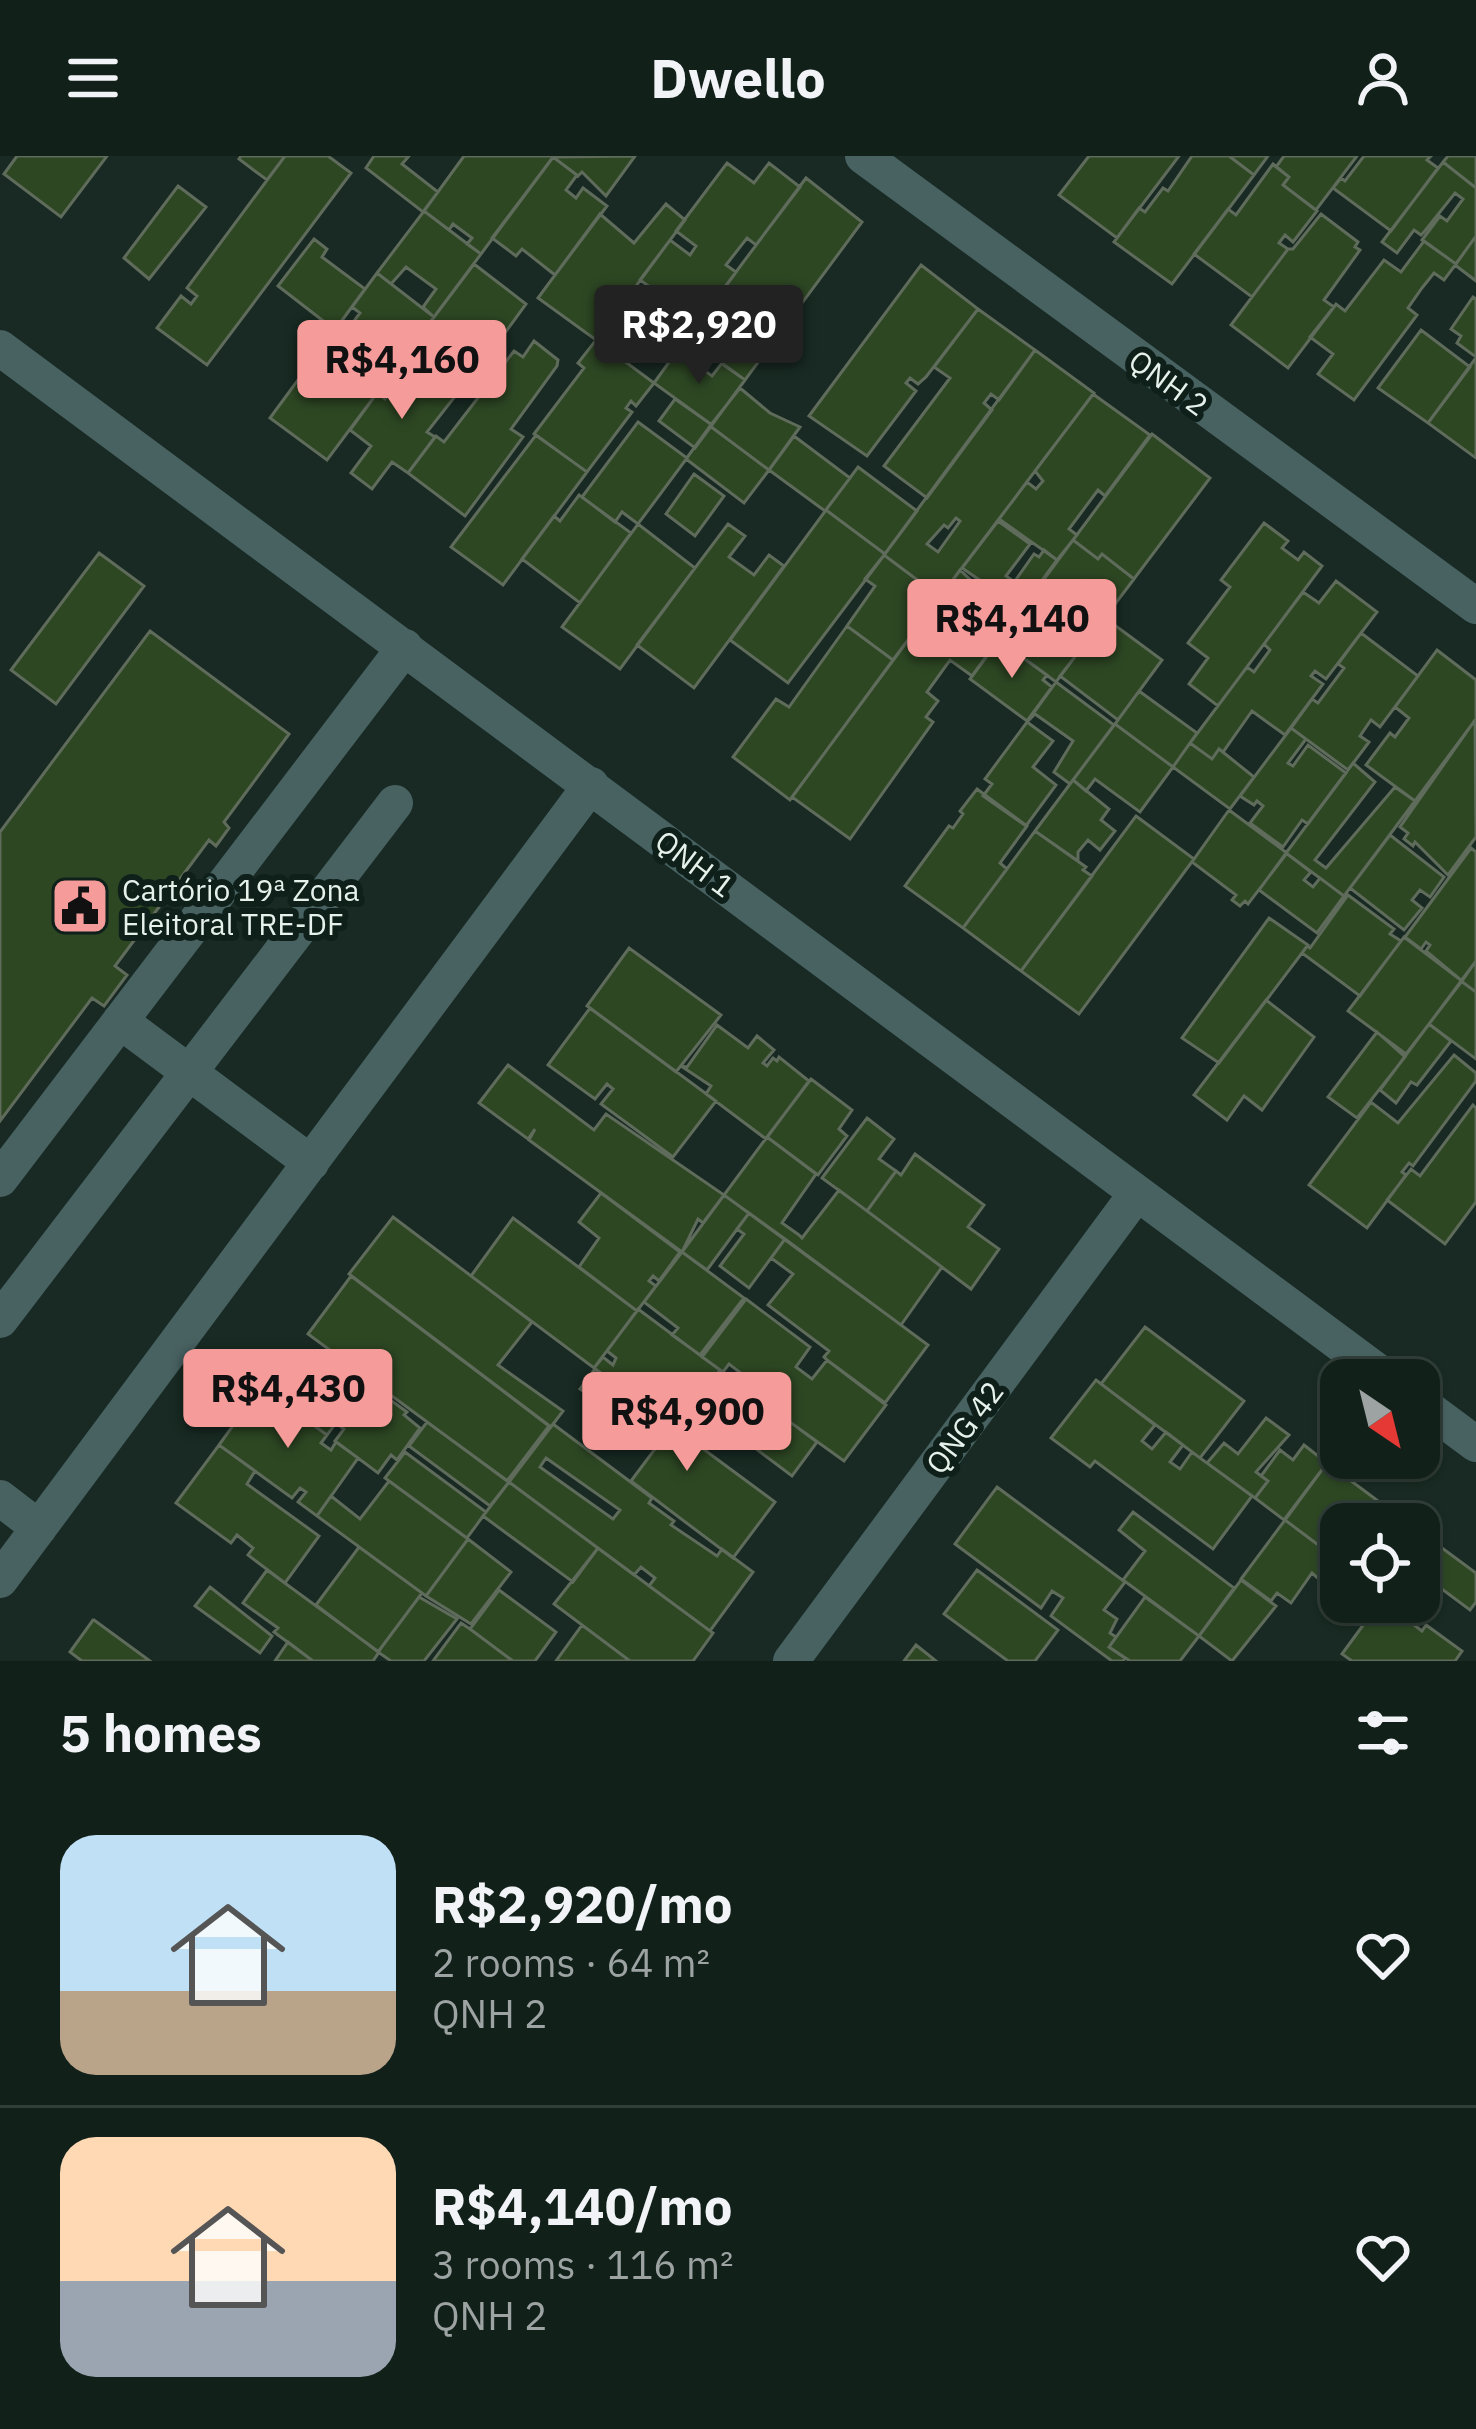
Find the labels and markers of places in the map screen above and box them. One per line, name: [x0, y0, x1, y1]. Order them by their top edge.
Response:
pin: R$2,920: [588, 285, 810, 387]
pin: R$4,160: [291, 320, 513, 422]
pin: R$4,140: [901, 579, 1123, 681]
place label: Cartório 19ª Zona Eleitoral TRE-DF: [122, 870, 360, 943]
public building icon: Cartório 19ª Zona Eleitoral TRE-DF: [49, 875, 111, 937]
pin: R$4,430: [177, 1349, 399, 1451]
pin: R$4,900: [576, 1372, 798, 1474]

